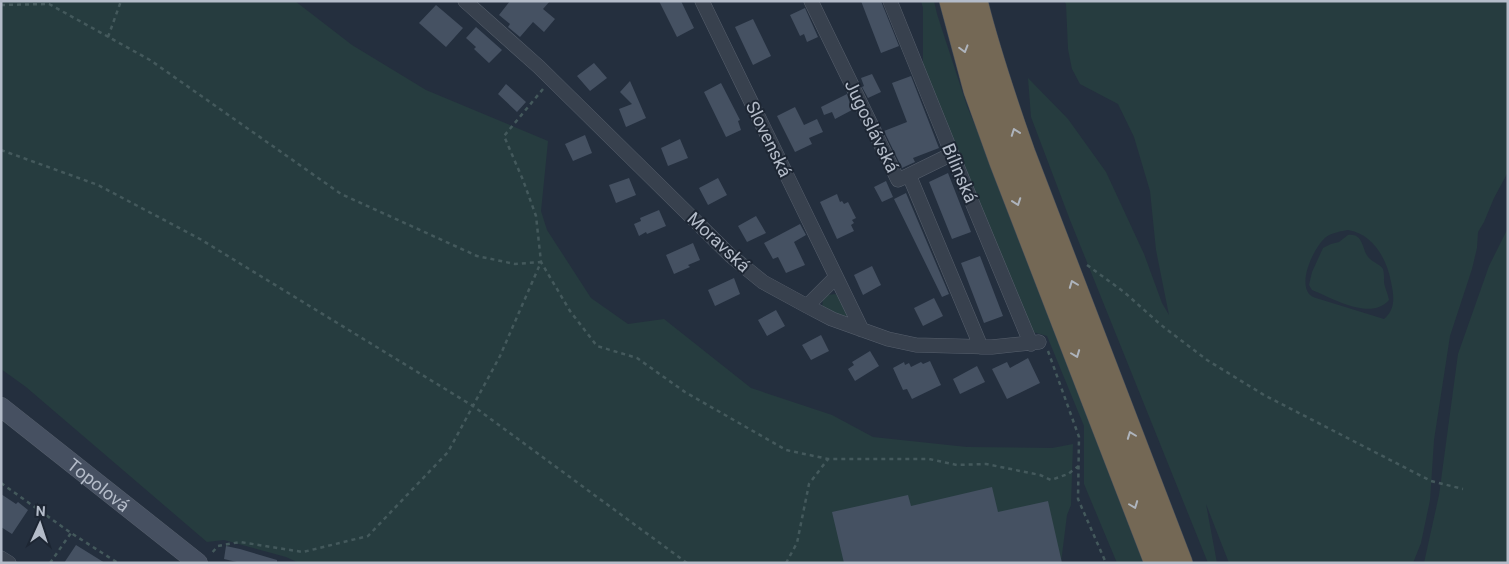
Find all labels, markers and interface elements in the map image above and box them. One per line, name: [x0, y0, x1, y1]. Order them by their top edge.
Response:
one-way arrow: [958, 44, 968, 52]
street label: Jugoslávská: [841, 76, 903, 176]
street label: Slovenská: [742, 98, 796, 180]
one-way arrow: [1011, 128, 1021, 137]
street label: Bílinská: [938, 140, 982, 206]
one-way arrow: [1011, 197, 1021, 206]
street label: Moravská: [683, 208, 755, 276]
one-way arrow: [1069, 280, 1079, 289]
one-way arrow: [1070, 349, 1080, 357]
one-way arrow: [1127, 432, 1137, 440]
street label: Topolová: [64, 454, 134, 516]
north arrow: [15, 499, 65, 549]
one-way arrow: [1128, 500, 1139, 509]
text: N: [35, 503, 46, 519]

